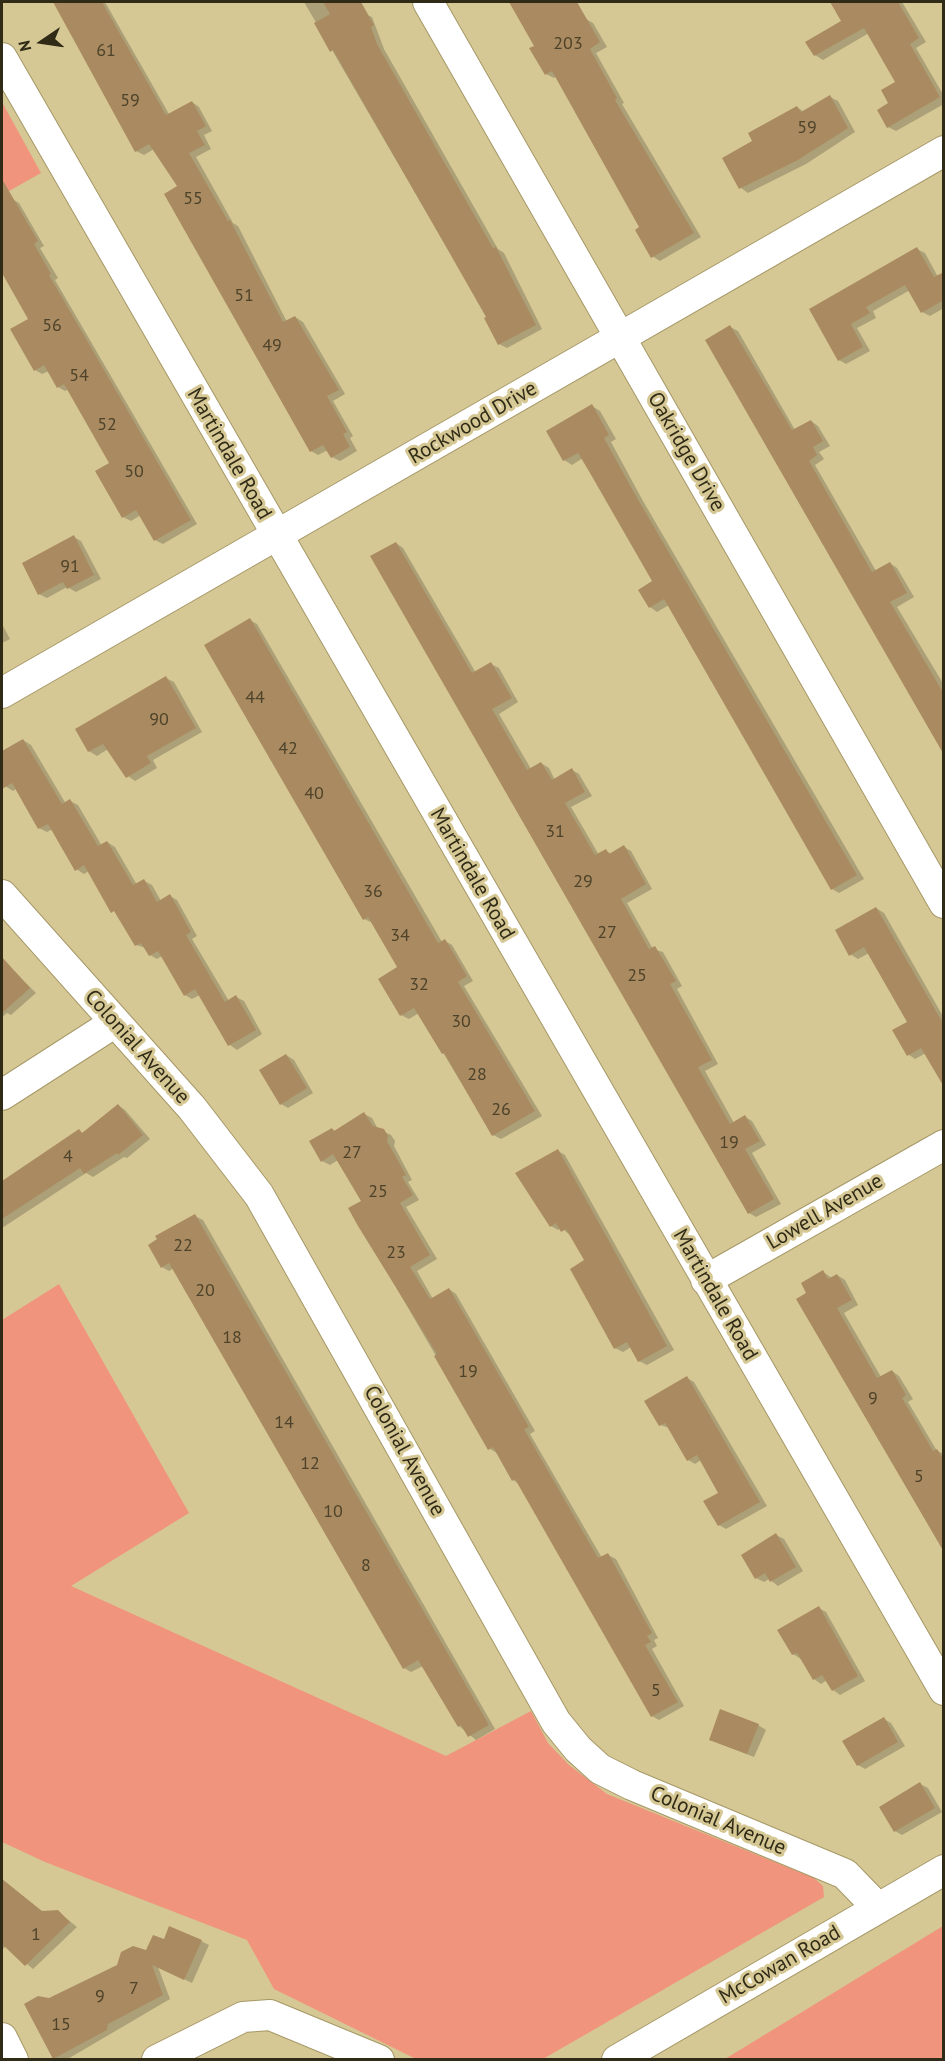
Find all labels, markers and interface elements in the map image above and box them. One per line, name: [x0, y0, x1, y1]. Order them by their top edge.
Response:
north arrow: [12, 12, 72, 72]
house number: 203: [553, 33, 583, 55]
text: N: [14, 39, 35, 53]
house number: 61: [96, 40, 116, 62]
house number: 59: [120, 90, 140, 112]
house number: 59: [797, 117, 817, 139]
house number: 55: [183, 188, 203, 210]
house number: 51: [234, 285, 254, 307]
house number: 56: [42, 315, 62, 337]
house number: 49: [262, 335, 282, 357]
house number: 54: [69, 365, 89, 387]
street label: Rockwood Drive: [404, 376, 542, 470]
street label: Martindale Road: [181, 384, 277, 524]
street label: Oakridge Drive: [642, 388, 730, 516]
house number: 52: [97, 414, 117, 436]
house number: 50: [124, 461, 144, 483]
house number: 91: [60, 556, 80, 578]
house number: 44: [245, 687, 265, 709]
house number: 90: [149, 709, 169, 731]
house number: 42: [278, 738, 298, 760]
house number: 40: [304, 783, 324, 805]
street label: Martindale Road: [424, 804, 520, 944]
house number: 31: [545, 821, 565, 843]
house number: 29: [573, 871, 593, 893]
house number: 36: [363, 881, 383, 903]
house number: 27: [597, 922, 617, 944]
house number: 34: [390, 925, 410, 947]
house number: 25: [627, 965, 647, 987]
house number: 32: [409, 974, 429, 996]
street label: Colonial Avenue: [79, 985, 195, 1109]
house number: 30: [451, 1011, 471, 1033]
house number: 28: [467, 1064, 487, 1086]
house number: 26: [491, 1099, 511, 1121]
house number: 19: [719, 1132, 739, 1154]
house number: 27: [342, 1142, 362, 1164]
house number: 4: [63, 1146, 73, 1168]
street label: Lowell Avenue: [762, 1169, 888, 1255]
house number: 25: [368, 1181, 388, 1203]
street label: Martindale Road: [667, 1225, 763, 1365]
house number: 22: [173, 1235, 193, 1257]
house number: 23: [386, 1242, 406, 1264]
house number: 20: [195, 1280, 215, 1302]
house number: 18: [222, 1327, 242, 1349]
house number: 19: [458, 1361, 478, 1383]
street label: Colonial Avenue: [358, 1382, 450, 1520]
house number: 9: [868, 1388, 878, 1410]
house number: 14: [274, 1412, 294, 1434]
house number: 12: [300, 1453, 320, 1475]
house number: 5: [914, 1466, 924, 1488]
house number: 10: [323, 1501, 343, 1523]
house number: 8: [361, 1555, 371, 1577]
house number: 5: [651, 1680, 661, 1702]
street label: Colonial Avenue: [646, 1781, 790, 1861]
street label: McCowan Road: [715, 1920, 845, 2010]
house number: 1: [31, 1924, 41, 1946]
house number: 7: [129, 1978, 139, 2000]
house number: 9: [95, 1986, 105, 2008]
house number: 15: [51, 2014, 71, 2036]

